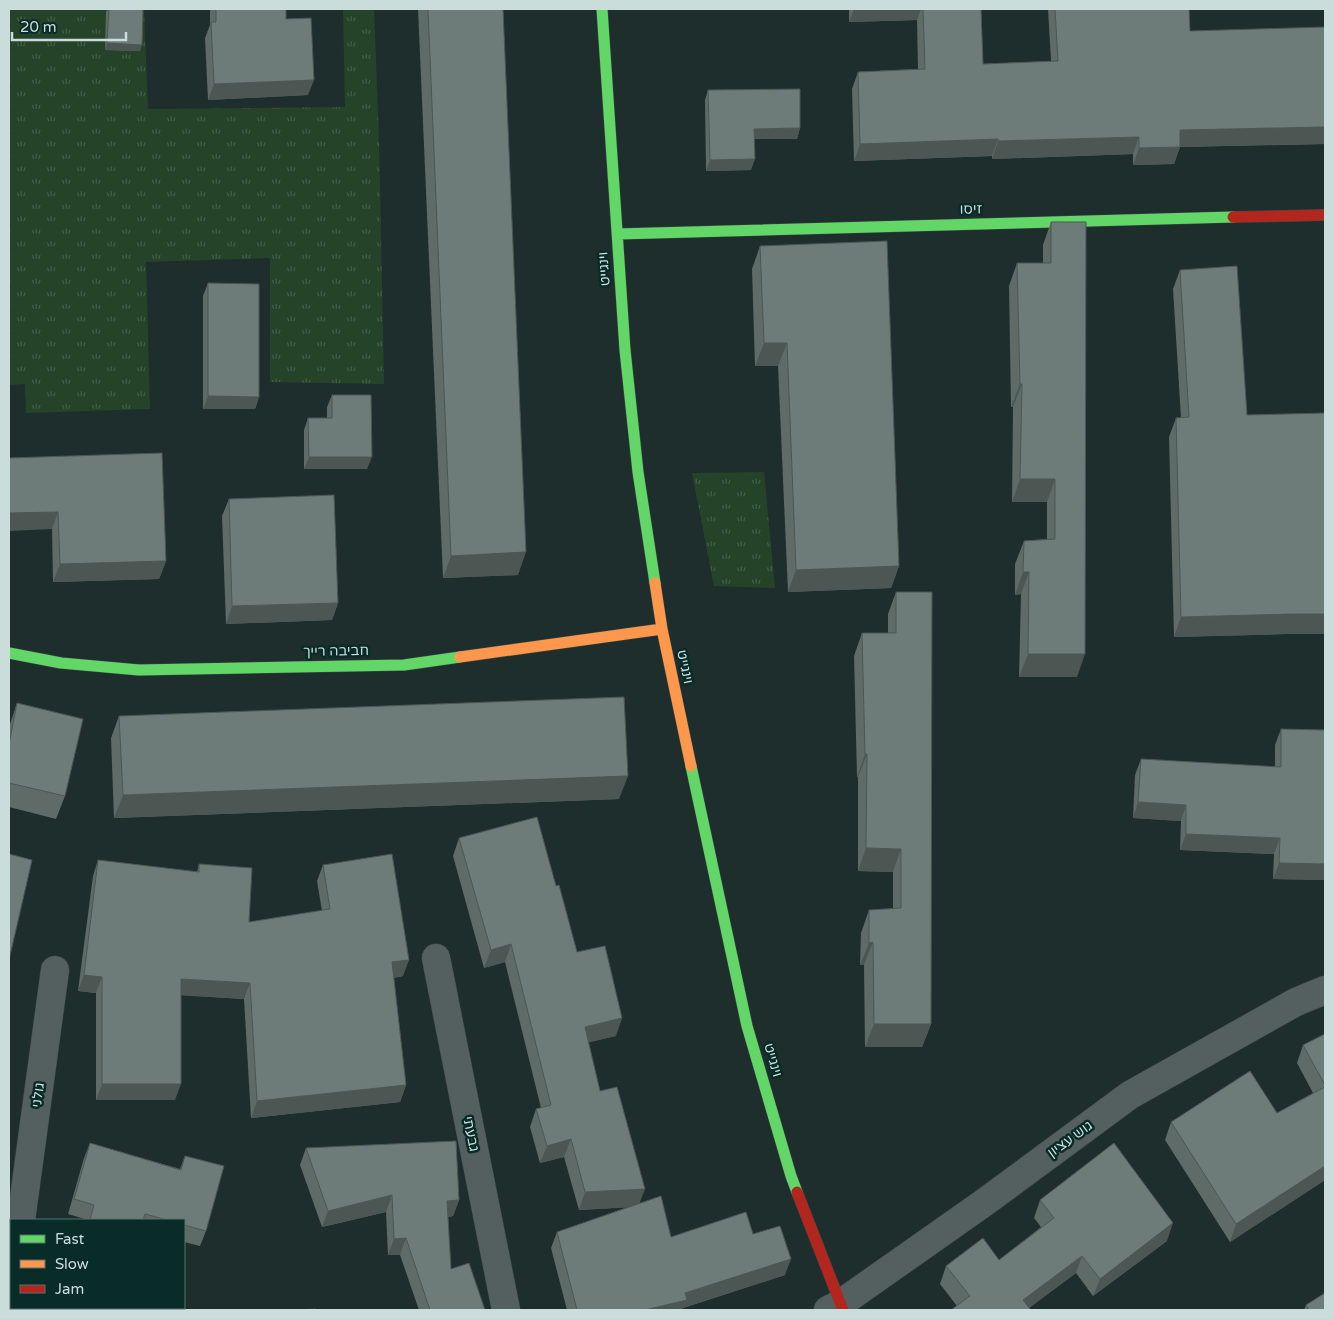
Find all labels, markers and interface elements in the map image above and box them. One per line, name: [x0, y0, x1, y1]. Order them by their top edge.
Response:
scale bar: [12, 10, 126, 42]
text: 20 m: [20, 18, 57, 36]
street label: זיסו: [960, 200, 983, 218]
street label: וינגייט: [594, 251, 614, 287]
street label: חביבה רייך: [303, 642, 369, 660]
street label: וינגייט: [673, 648, 697, 686]
street label: וינגייט: [760, 1041, 786, 1079]
street label: גולני: [28, 1081, 48, 1109]
street label: גבעתי: [459, 1115, 483, 1153]
street label: גוש עציון: [1044, 1117, 1096, 1161]
legend: [10, 1219, 185, 1309]
text: Fast: [55, 1230, 85, 1248]
text: Slow: [55, 1255, 89, 1273]
text: Jam: [55, 1280, 84, 1298]

